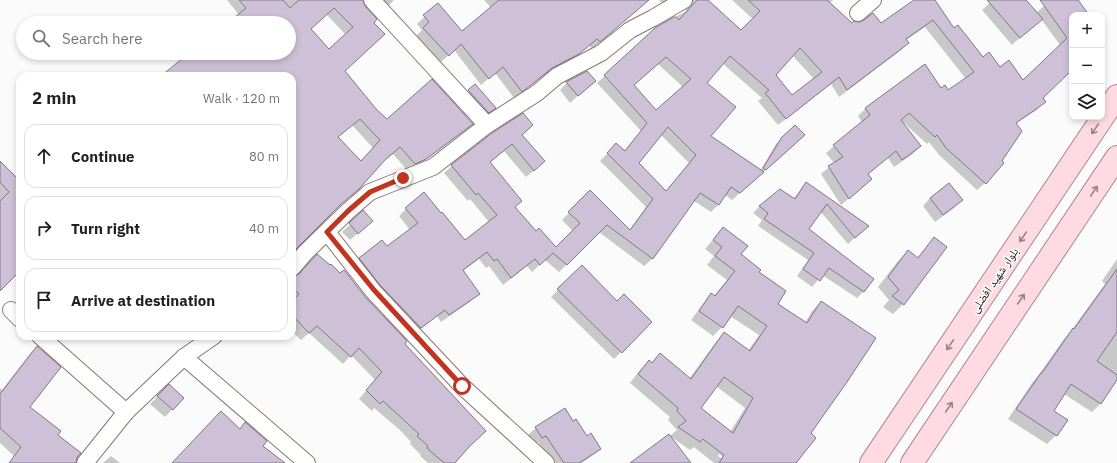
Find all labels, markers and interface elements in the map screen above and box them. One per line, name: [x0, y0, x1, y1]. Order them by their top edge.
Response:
map controls: [1069, 12, 1105, 120]
button: +: [1069, 12, 1105, 48]
search box: [16, 16, 296, 60]
icon: search: [30, 27, 52, 49]
text: Search here: [62, 29, 142, 48]
button: −: [1069, 48, 1105, 84]
button: layers: [1069, 84, 1105, 120]
text: 2 min: [32, 87, 76, 109]
text: Walk · 120 m: [203, 90, 280, 107]
one-way arrow: [1091, 123, 1099, 134]
icon: ahead: [33, 145, 55, 167]
text: Continue: [71, 147, 135, 166]
text: 80 m: [249, 148, 279, 165]
route end: [394, 169, 412, 187]
one-way arrow: [1090, 186, 1098, 197]
icon: right: [33, 217, 55, 239]
text: Turn right: [71, 219, 140, 238]
text: 40 m: [249, 220, 279, 237]
one-way arrow: [1019, 231, 1027, 242]
street label: بلوار شهید افضلی: [967, 244, 1022, 316]
icon: arrive: [33, 289, 55, 311]
text: Arrive at destination: [71, 291, 215, 310]
one-way arrow: [1017, 294, 1025, 305]
one-way arrow: [946, 339, 955, 350]
route start: [453, 377, 471, 395]
one-way arrow: [945, 402, 953, 413]

